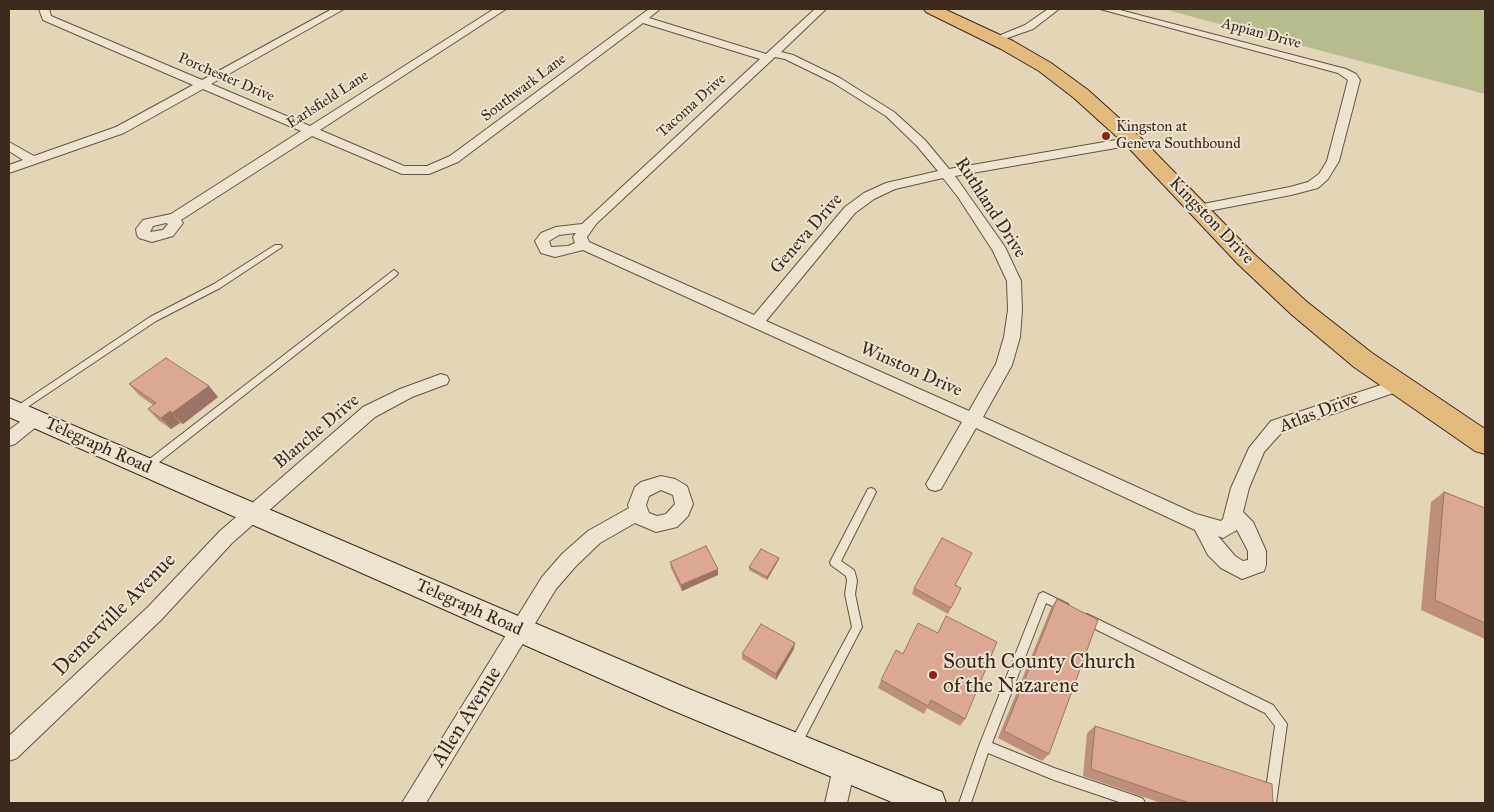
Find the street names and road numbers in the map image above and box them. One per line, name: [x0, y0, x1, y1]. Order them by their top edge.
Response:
street label: Appian Drive: [1219, 15, 1303, 53]
street label: Porchester Drive: [175, 50, 277, 106]
street label: Southwark Lane: [478, 50, 570, 126]
street label: Earlsfield Lane: [284, 67, 372, 133]
street label: Tacoma Drive: [654, 70, 730, 142]
street label: Ruthland Drive: [950, 154, 1030, 262]
street label: Kingston Drive: [1164, 173, 1258, 269]
street label: Geneva Drive: [766, 189, 848, 279]
street label: Winston Drive: [857, 338, 965, 402]
street label: Atlas Drive: [1276, 388, 1362, 438]
street label: Blanche Drive: [270, 390, 364, 474]
street label: Telegraph Road: [41, 413, 155, 479]
street label: Demerville Avenue: [48, 548, 182, 682]
street label: Telegraph Road: [412, 575, 526, 641]
street label: Allen Avenue: [426, 662, 508, 772]

